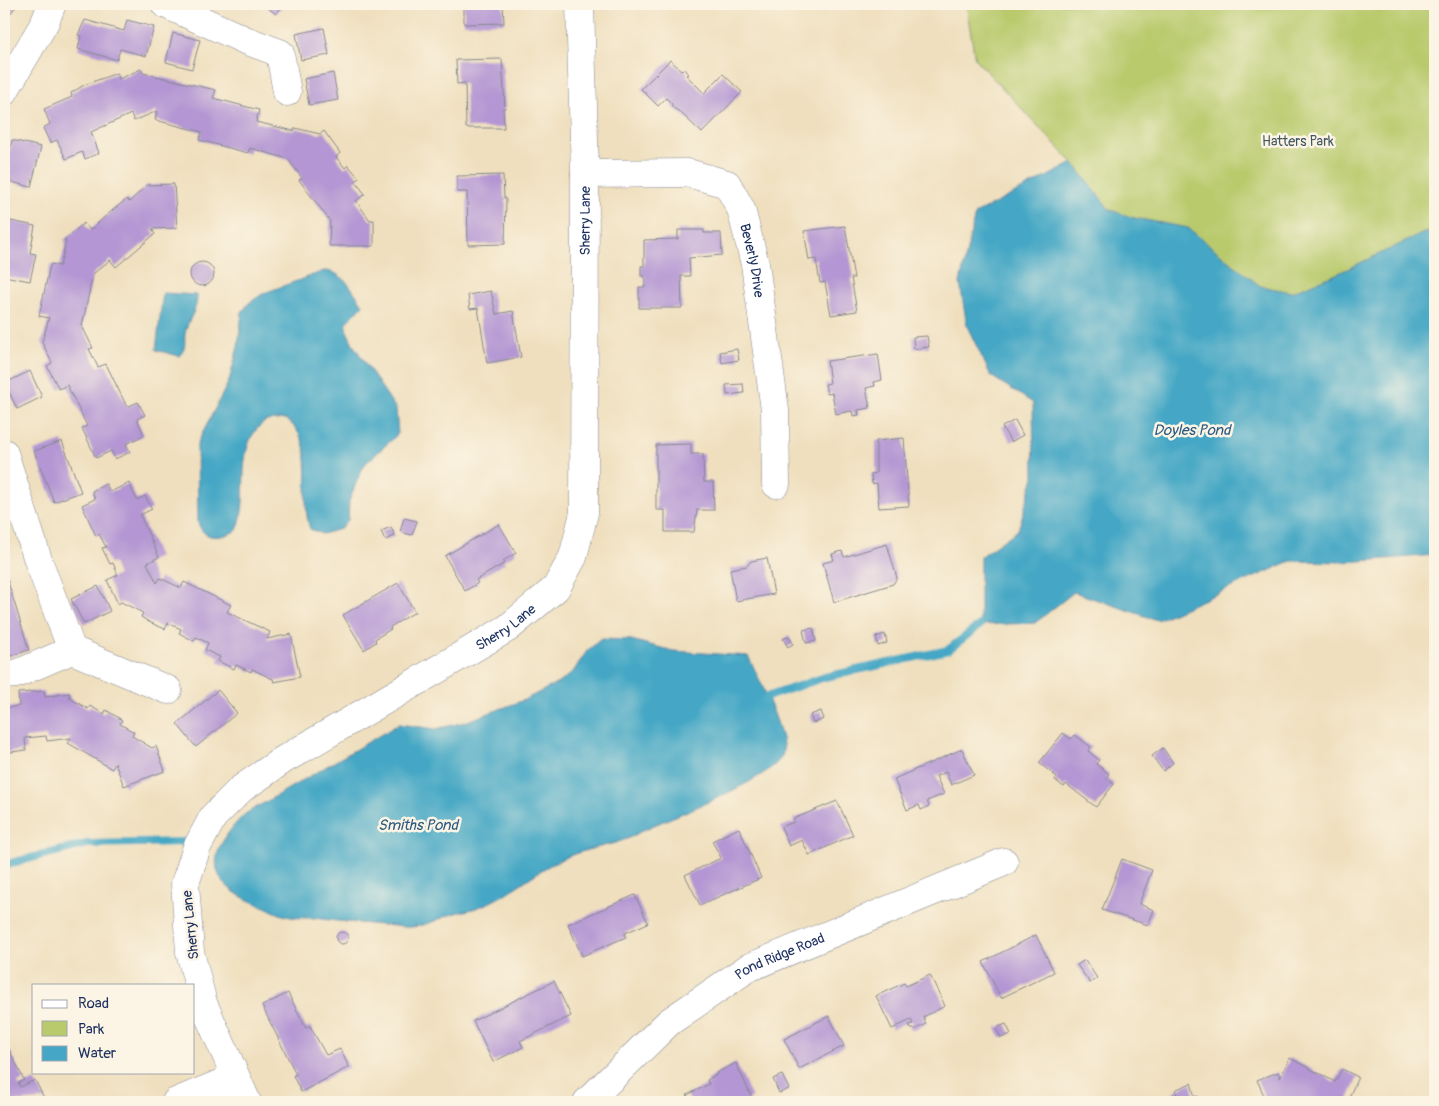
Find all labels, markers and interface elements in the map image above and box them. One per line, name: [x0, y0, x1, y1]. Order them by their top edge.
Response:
park label: Hatters Park: [1262, 133, 1334, 150]
street label: Sherry Lane: [577, 186, 594, 256]
street label: Beverly Drive: [736, 222, 768, 299]
water label: Doyles Pond: [1154, 421, 1232, 440]
street label: Sherry Lane: [473, 601, 539, 654]
water label: Smiths Pond: [378, 816, 460, 835]
street label: Sherry Lane: [178, 889, 203, 960]
street label: Pond Ridge Road: [732, 929, 827, 984]
legend: [32, 984, 195, 1074]
text: Road: [78, 994, 109, 1013]
text: Park: [78, 1020, 105, 1039]
text: Water: [78, 1044, 117, 1063]

